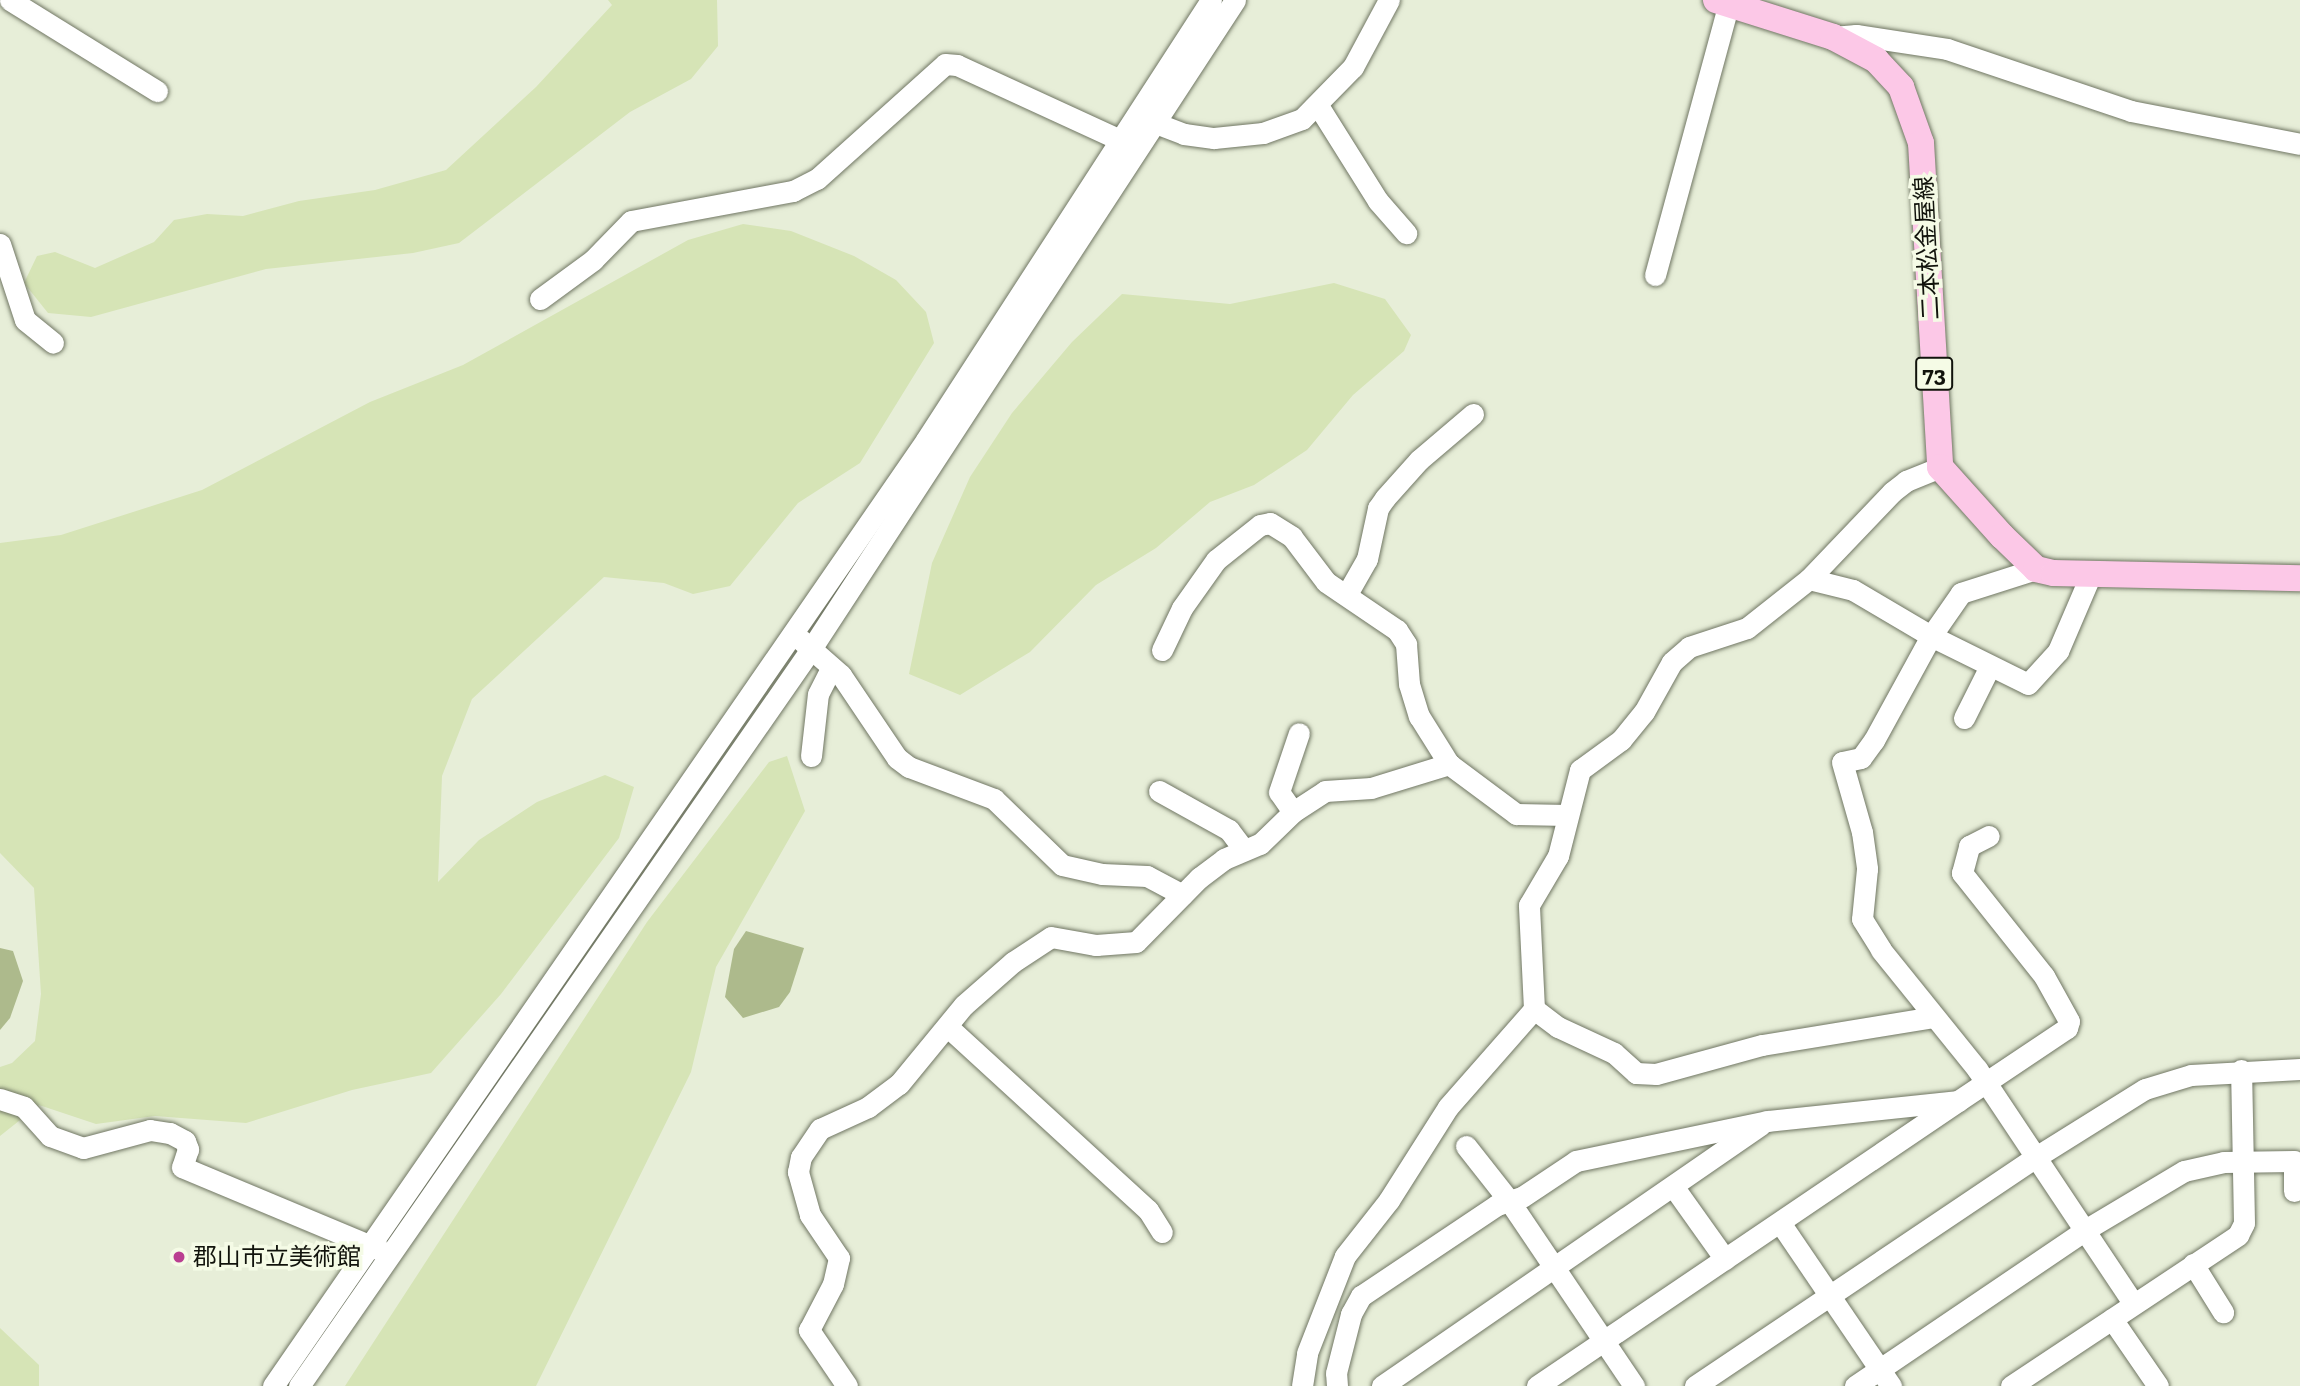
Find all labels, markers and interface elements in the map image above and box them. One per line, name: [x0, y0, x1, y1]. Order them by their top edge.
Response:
street label: 二本松金屋線: [1909, 175, 1945, 321]
road number: 73: [1915, 354, 1953, 394]
place label: 郡山市立美術館: [193, 1243, 361, 1271]
marker: 郡山市立美術館: [171, 1249, 187, 1265]

